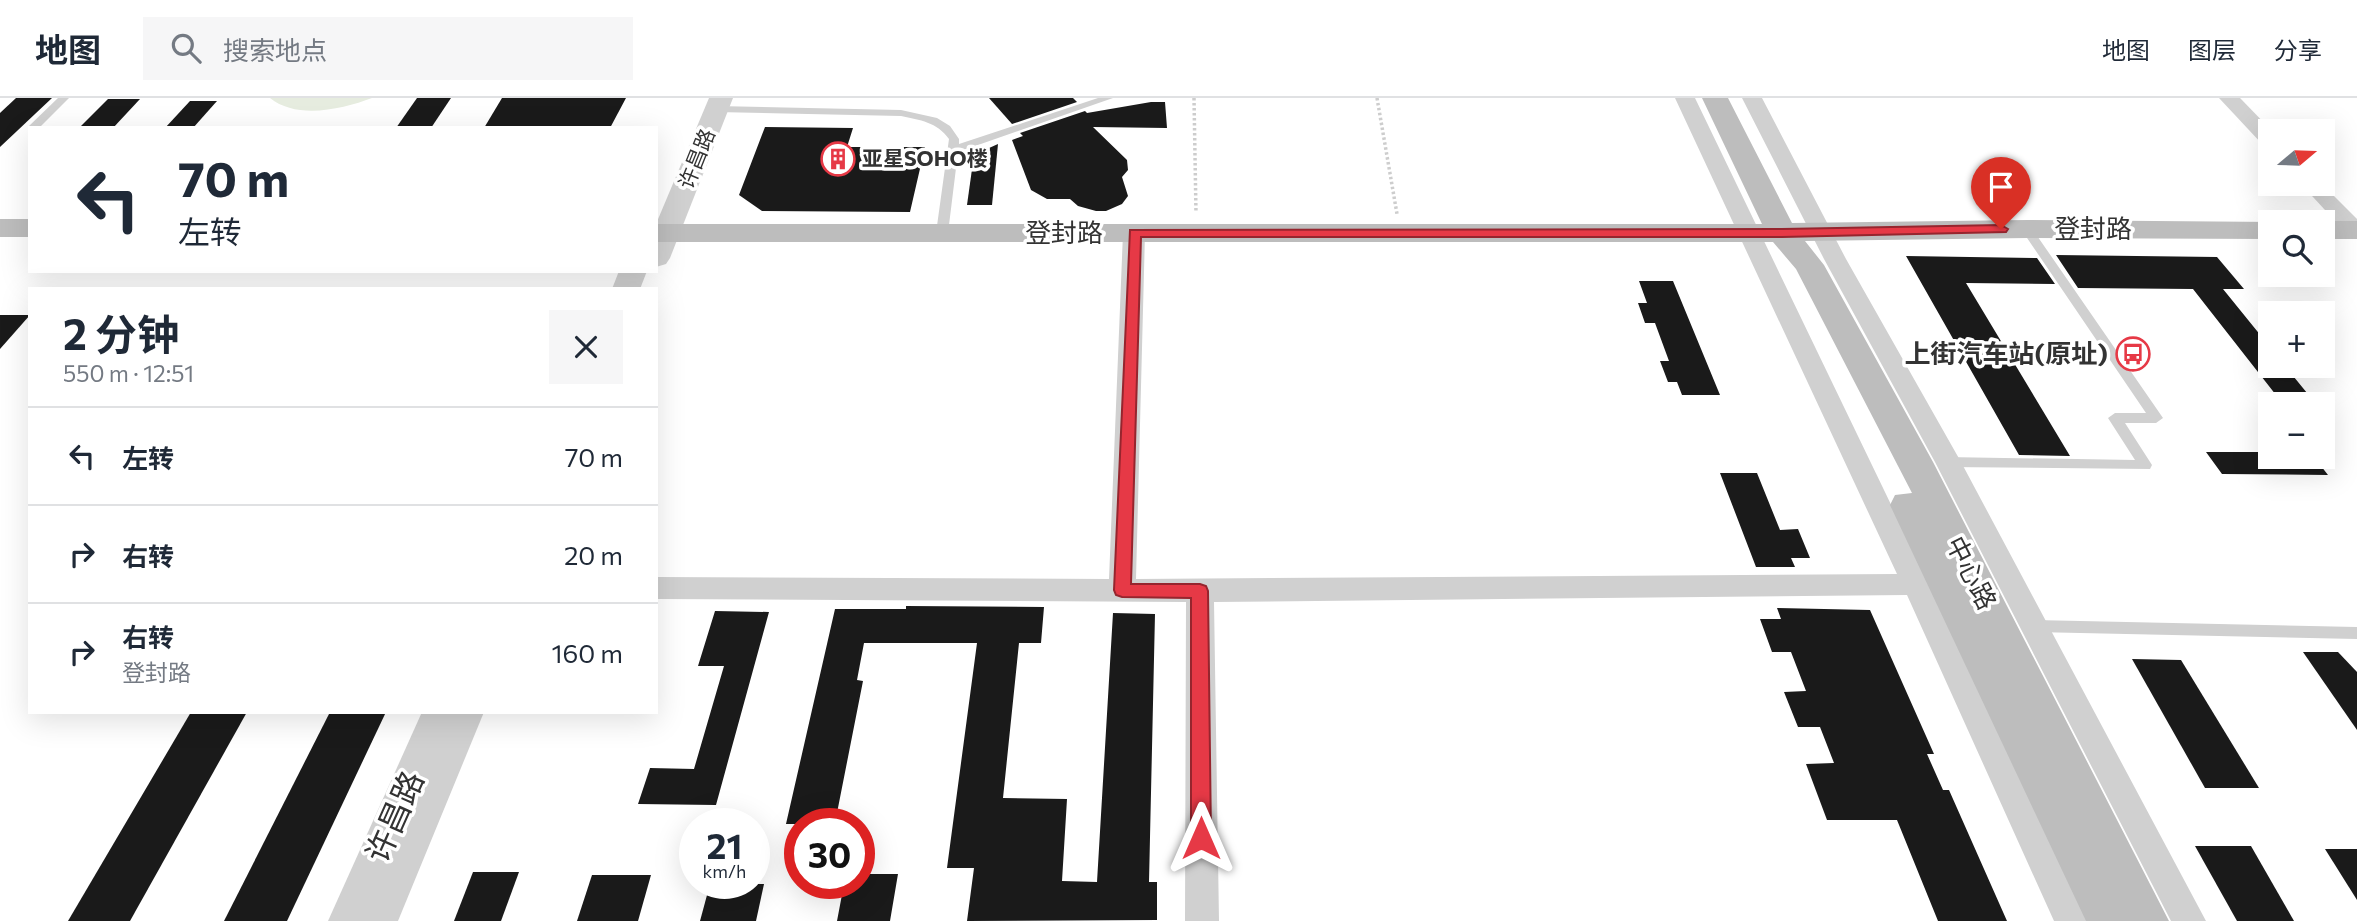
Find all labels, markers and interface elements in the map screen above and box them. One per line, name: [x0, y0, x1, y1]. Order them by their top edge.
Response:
search box: [143, 17, 633, 80]
text: 地图: [35, 28, 101, 69]
icon: search: [167, 29, 205, 67]
text: 搜索地点: [223, 34, 327, 65]
text: 地图: [2102, 35, 2150, 64]
text: 图层: [2188, 35, 2236, 64]
text: 分享: [2274, 35, 2322, 64]
north arrow: [2258, 119, 2334, 196]
map controls: [2258, 119, 2335, 469]
street label: 许昌路: [672, 125, 719, 192]
building icon: 亚星SOHO楼: [819, 140, 857, 178]
place label: 亚星SOHO楼: [862, 145, 988, 170]
text: 70 m: [178, 147, 289, 207]
icon: left: [63, 154, 154, 245]
pin: [1971, 157, 2031, 229]
icon: arrive: [1982, 168, 2020, 206]
button: search: [2258, 210, 2335, 287]
text: 左转: [178, 211, 242, 251]
street label: 登封路: [2054, 212, 2132, 243]
street label: 登封路: [1025, 216, 1103, 247]
button: +: [2258, 301, 2335, 378]
text: 2 分钟: [63, 307, 179, 359]
button: close: [549, 310, 623, 384]
bus stop icon: 上街汽车站(原址): [2114, 335, 2152, 373]
place label: 上街汽车站(原址): [1905, 337, 2108, 368]
text: 550 m · 12:51: [63, 359, 194, 387]
button: −: [2258, 392, 2335, 469]
icon: left: [63, 437, 101, 475]
text: 70 m: [565, 441, 623, 472]
text: 左转: [122, 442, 174, 473]
street label: 中心路: [1941, 531, 2004, 614]
icon: right: [63, 535, 101, 573]
text: 20 m: [564, 539, 623, 570]
text: 右转: [122, 540, 174, 571]
text: 右转: [122, 621, 174, 652]
icon: right: [63, 633, 101, 671]
text: 160 m: [551, 637, 623, 668]
text: 登封路: [122, 658, 191, 686]
street label: 许昌路: [355, 764, 431, 868]
position arrow: [1164, 801, 1238, 875]
speed limit sign: 30: [784, 808, 875, 899]
text: 21: [707, 823, 742, 866]
text: km/h: [703, 860, 746, 882]

